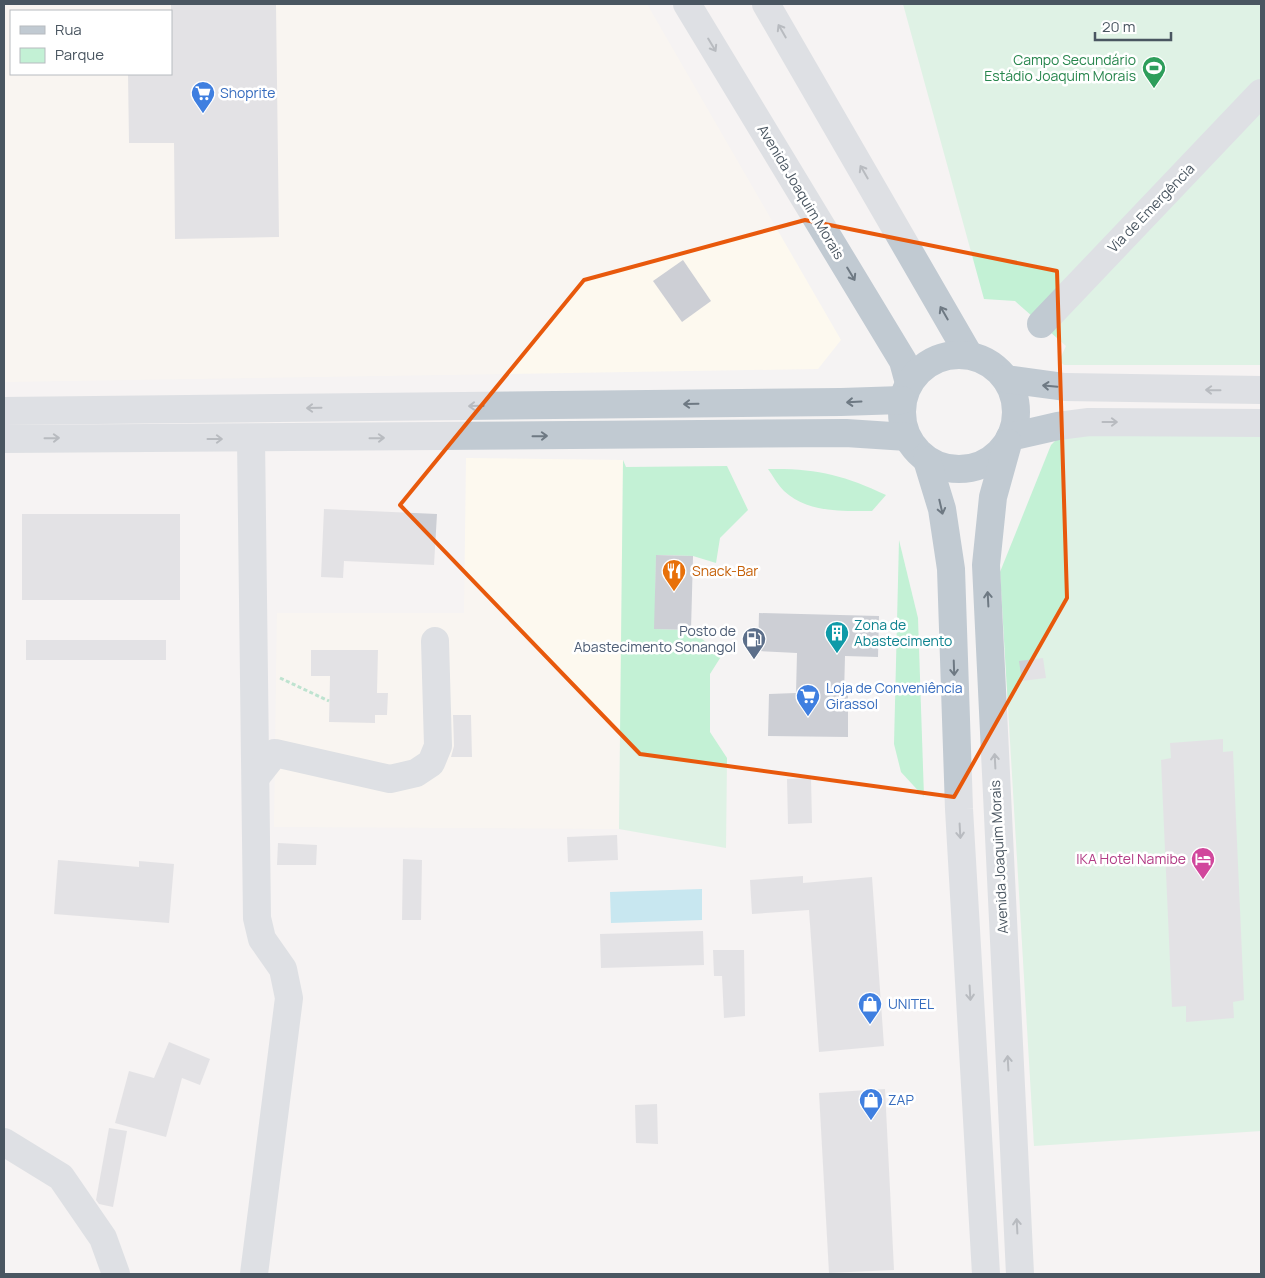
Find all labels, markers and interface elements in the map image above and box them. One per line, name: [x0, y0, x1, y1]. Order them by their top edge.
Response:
legend: [10, 10, 172, 75]
scale bar: [1095, 10, 1171, 42]
text: 20 m: [1102, 16, 1135, 37]
text: Rua: [55, 19, 82, 40]
one-way arrow: [777, 24, 787, 38]
one-way arrow: [708, 38, 718, 52]
text: Parque: [55, 44, 104, 65]
place label: Campo Secundário Estádio Joaquim Morais: [984, 50, 1136, 85]
sports icon: Campo Secundário Estádio Joaquim Morais: [1141, 55, 1167, 89]
supermarket icon: Shoprite: [190, 80, 216, 114]
place label: Shoprite: [220, 83, 275, 102]
street label: Avenida Joaquim Morais: [754, 121, 849, 263]
street label: Via de Emergência: [1103, 159, 1198, 256]
one-way arrow: [858, 165, 868, 179]
one-way arrow: [846, 267, 856, 281]
one-way arrow: [939, 306, 949, 320]
one-way arrow: [1042, 381, 1058, 391]
one-way arrow: [1205, 385, 1221, 394]
one-way arrow: [846, 397, 862, 406]
one-way arrow: [684, 399, 700, 409]
one-way arrow: [469, 402, 485, 411]
one-way arrow: [306, 403, 322, 413]
one-way arrow: [1101, 417, 1117, 427]
one-way arrow: [532, 431, 548, 441]
one-way arrow: [369, 433, 385, 443]
one-way arrow: [44, 434, 60, 443]
one-way arrow: [207, 434, 223, 443]
one-way arrow: [937, 498, 946, 514]
restaurant icon: Snack-Bar: [661, 558, 687, 592]
place label: Snack-Bar: [692, 561, 758, 580]
one-way arrow: [983, 591, 992, 607]
place label: Zona de Abastecimento: [854, 615, 952, 650]
building icon: Zona de Abastecimento: [824, 620, 850, 654]
place label: Posto de Abastecimento Sonangol: [574, 621, 736, 656]
fuel station icon: Posto de Abastecimento Sonangol: [741, 626, 767, 660]
one-way arrow: [949, 660, 959, 676]
place label: Loja de Conveniência Girassol: [826, 678, 963, 713]
supermarket icon: Loja de Conveniência Girassol: [795, 683, 821, 717]
one-way arrow: [990, 753, 999, 769]
street label: Avenida Joaquim Morais: [985, 780, 1012, 934]
one-way arrow: [956, 822, 965, 838]
hotel icon: IKA Hotel Namibe: [1190, 846, 1216, 880]
place label: IKA Hotel Namibe: [1076, 849, 1186, 868]
one-way arrow: [965, 985, 974, 1001]
shop icon: UNITEL: [857, 991, 883, 1025]
place label: UNITEL: [888, 994, 934, 1013]
one-way arrow: [1004, 1056, 1013, 1072]
shop icon: ZAP: [858, 1087, 884, 1121]
place label: ZAP: [888, 1090, 914, 1109]
one-way arrow: [1012, 1218, 1021, 1234]

